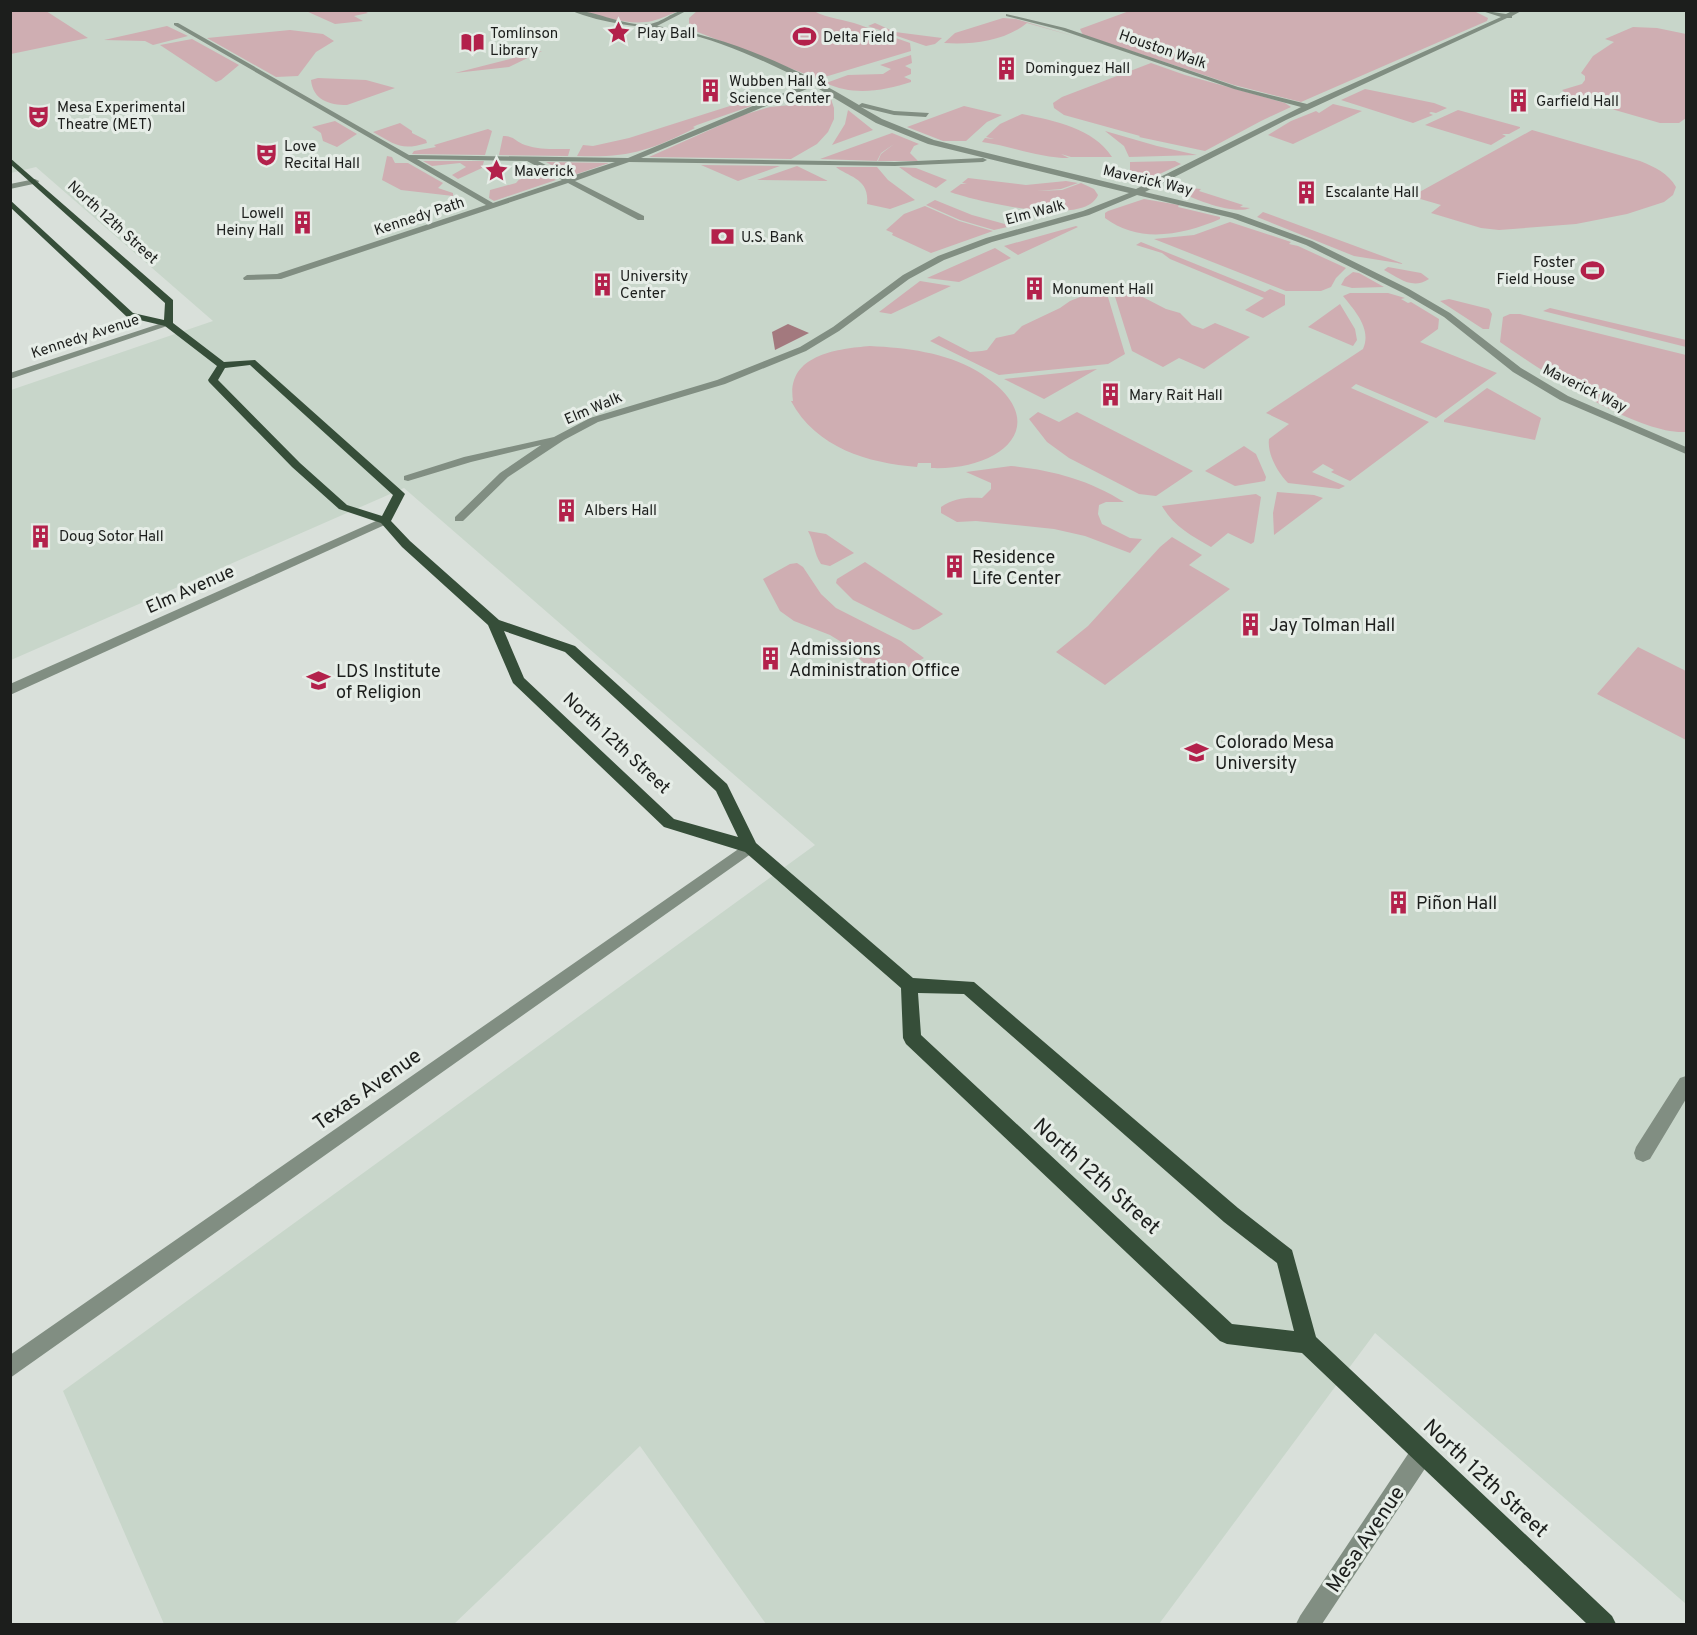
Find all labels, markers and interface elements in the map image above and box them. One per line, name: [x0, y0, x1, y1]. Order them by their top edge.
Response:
place icon: Play Ball: [606, 20, 632, 46]
sports icon: Delta Field: [792, 24, 818, 50]
place label: Tomlinson Library: [490, 25, 558, 61]
place label: Play Ball: [637, 25, 695, 44]
street label: Houston Walk: [1116, 27, 1209, 74]
library icon: Tomlinson Library: [459, 29, 485, 55]
place label: Delta Field: [823, 29, 895, 48]
building icon: Dominguez Hall: [994, 55, 1020, 81]
place label: Dominguez Hall: [1025, 60, 1130, 79]
place label: Wubben Hall & Science Center: [729, 73, 831, 109]
building icon: Wubben Hall & Science Center: [698, 77, 724, 103]
building icon: Garfield Hall: [1505, 88, 1531, 114]
place label: Garfield Hall: [1536, 93, 1619, 112]
place label: Mesa Experimental Theatre (MET): [57, 99, 185, 135]
theatre icon: Mesa Experimental Theatre (MET): [26, 103, 52, 129]
place label: Love Recital Hall: [284, 138, 360, 174]
theatre icon: Love Recital Hall: [253, 142, 279, 168]
place icon: Maverick: [483, 158, 509, 184]
street label: Maverick Way: [1101, 162, 1194, 201]
place label: Maverick: [514, 163, 574, 182]
street label: North 12th Street: [63, 177, 161, 269]
building icon: Escalante Hall: [1294, 179, 1320, 205]
place label: Escalante Hall: [1325, 184, 1419, 203]
street label: Kennedy Path: [372, 194, 467, 241]
street label: Elm Walk: [1004, 196, 1067, 231]
place label: Lowell Heiny Hall: [216, 205, 284, 241]
building icon: Lowell Heiny Hall: [289, 209, 315, 235]
bank icon: U.S. Bank: [710, 224, 736, 250]
place label: U.S. Bank: [741, 229, 804, 248]
place label: Foster Field House: [1497, 254, 1575, 290]
sports icon: Foster Field House: [1580, 258, 1606, 284]
place label: University Center: [620, 268, 688, 304]
building icon: University Center: [589, 272, 615, 298]
building icon: Monument Hall: [1021, 276, 1047, 302]
place label: Monument Hall: [1052, 281, 1154, 300]
street label: Kennedy Avenue: [29, 311, 142, 364]
street label: Maverick Way: [1539, 361, 1630, 418]
building icon: Mary Rait Hall: [1098, 382, 1124, 408]
place label: Mary Rait Hall: [1129, 387, 1223, 406]
street label: Elm Walk: [562, 389, 625, 430]
building icon: Albers Hall: [553, 497, 579, 523]
place label: Albers Hall: [584, 502, 657, 521]
building icon: Doug Sotor Hall: [28, 523, 54, 549]
place label: Doug Sotor Hall: [59, 528, 164, 547]
place label: Residence Life Center: [972, 547, 1061, 591]
building icon: Residence Life Center: [941, 554, 967, 580]
street label: Elm Avenue: [143, 561, 238, 620]
building icon: Jay Tolman Hall: [1238, 612, 1264, 638]
place label: Jay Tolman Hall: [1269, 615, 1395, 638]
place label: Admissions Administration Office: [789, 639, 960, 683]
building icon: Admissions Administration Office: [758, 646, 784, 672]
place label: LDS Institute of Religion: [336, 661, 441, 705]
school or university icon: LDS Institute of Religion: [305, 668, 331, 694]
street label: North 12th Street: [557, 688, 675, 800]
place label: Colorado Mesa University: [1215, 732, 1334, 776]
school or university icon: Colorado Mesa University: [1184, 739, 1210, 765]
building icon: Piñon Hall: [1385, 890, 1411, 916]
place label: Piñon Hall: [1416, 893, 1497, 916]
street label: Texas Avenue: [308, 1043, 427, 1138]
street label: North 12th Street: [1027, 1113, 1165, 1241]
street label: North 12th Street: [1417, 1414, 1553, 1544]
street label: Mesa Avenue: [1321, 1481, 1412, 1598]

